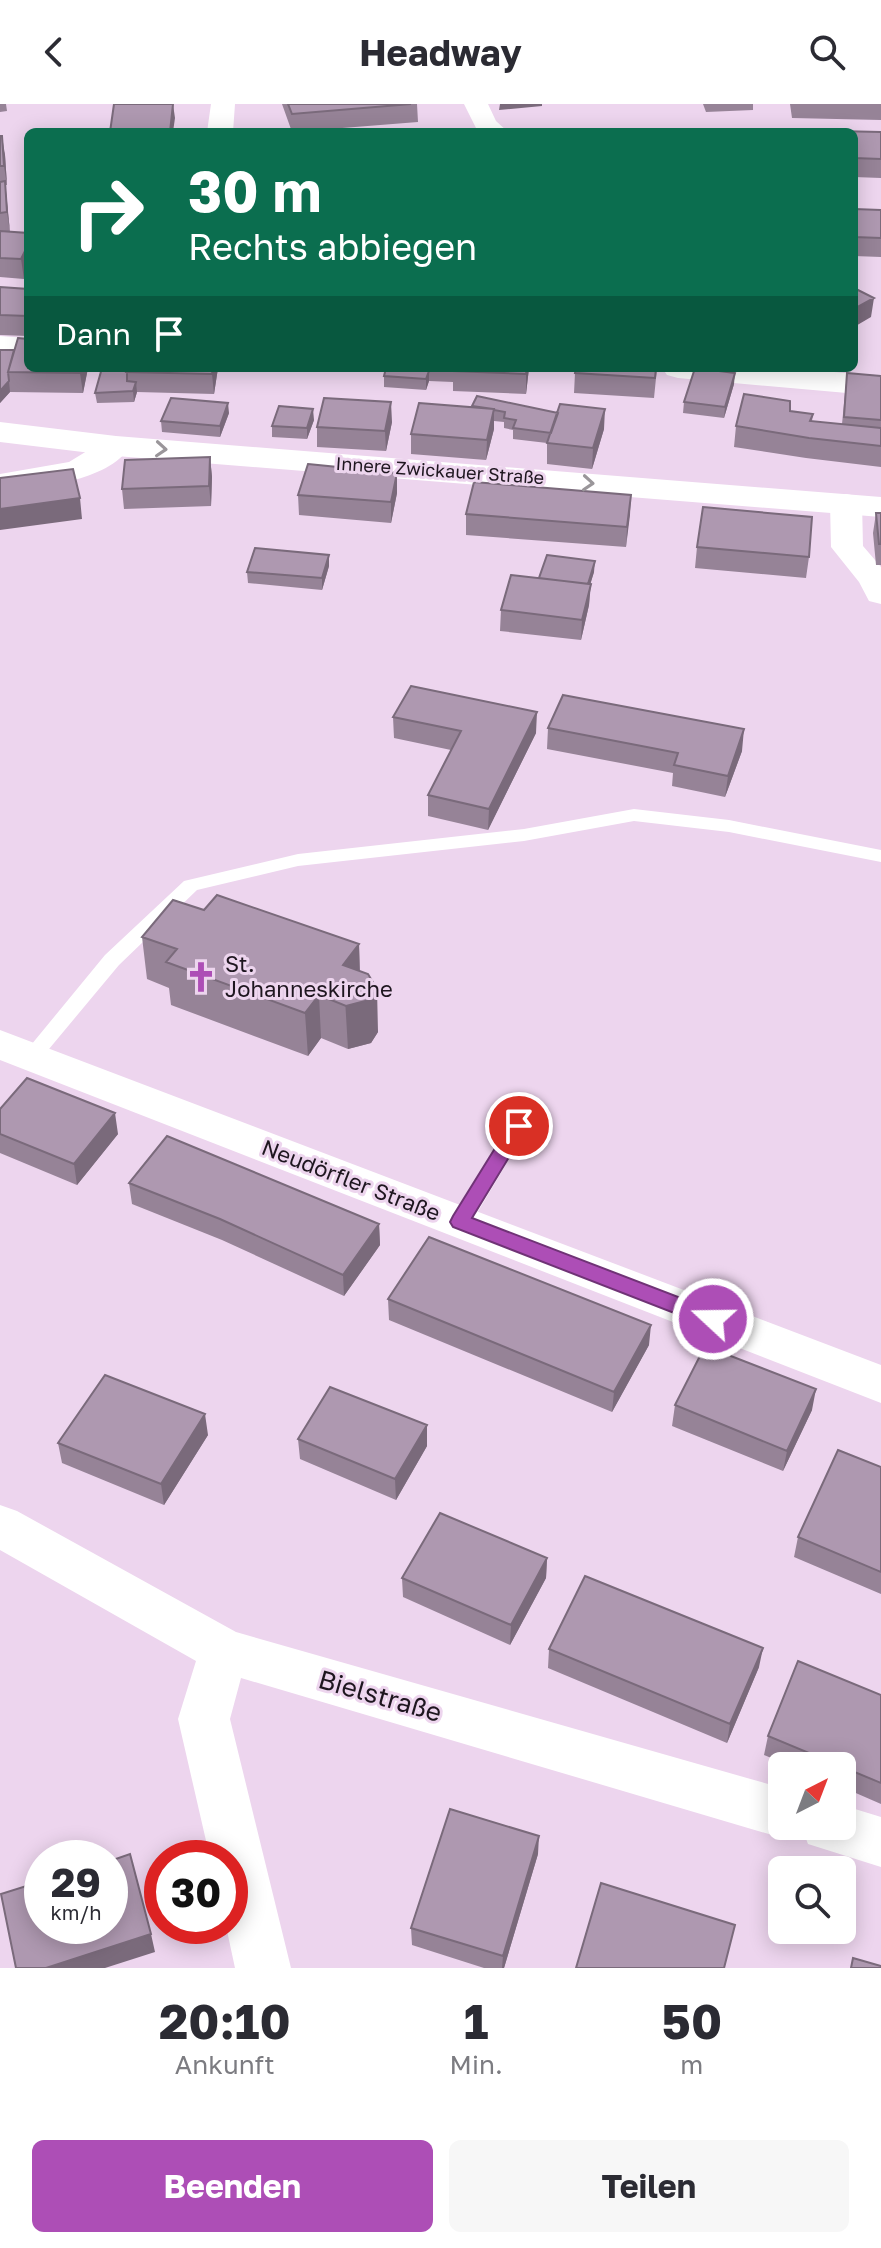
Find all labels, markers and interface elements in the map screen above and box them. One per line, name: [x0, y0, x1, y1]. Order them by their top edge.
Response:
icon: back: [32, 30, 76, 74]
icon: search: [805, 30, 849, 74]
text: Headway: [359, 31, 522, 74]
text: 30 m: [188, 157, 322, 224]
icon: right: [56, 160, 160, 264]
text: Rechts abbiegen: [188, 225, 477, 268]
icon: arrive: [147, 312, 191, 356]
text: Dann: [56, 316, 131, 352]
one-way arrow: [155, 440, 168, 457]
street label: Innere Zwickauer Straße: [335, 452, 545, 488]
one-way arrow: [582, 474, 595, 491]
place label: St. Johanneskirche: [225, 950, 393, 1002]
church icon: St. Johanneskirche: [184, 960, 218, 994]
pin: [485, 1092, 553, 1160]
icon: arrive: [497, 1104, 541, 1148]
street label: Neudörfler Straße: [258, 1133, 444, 1226]
position arrow: [671, 1277, 755, 1361]
street label: Bielstraße: [315, 1663, 445, 1728]
north arrow: [768, 1752, 856, 1840]
map controls: [768, 1752, 856, 1944]
speed limit sign: 30: [144, 1840, 248, 1944]
button: search: [768, 1856, 856, 1944]
text: 29: [51, 1858, 101, 1906]
text: km/h: [51, 1900, 101, 1924]
text: 20:10: [159, 1992, 291, 2050]
text: 1: [464, 1992, 489, 2050]
text: 50: [662, 1992, 722, 2050]
text: Ankunft: [175, 2049, 275, 2080]
text: Min.: [450, 2049, 503, 2080]
text: m: [680, 2049, 703, 2080]
button: Beenden: [32, 2140, 433, 2232]
button: Teilen: [449, 2140, 849, 2232]

